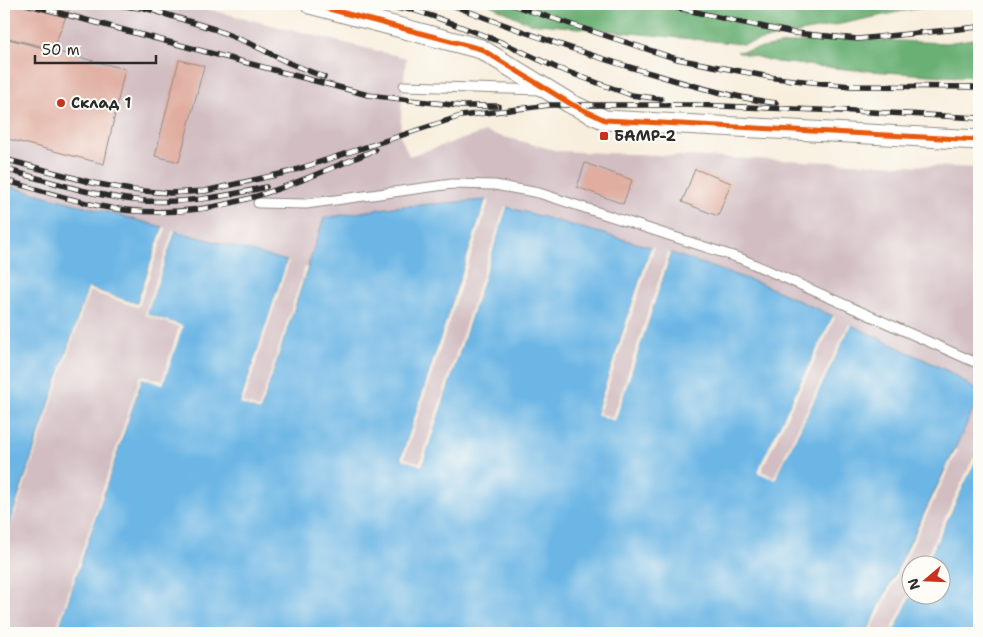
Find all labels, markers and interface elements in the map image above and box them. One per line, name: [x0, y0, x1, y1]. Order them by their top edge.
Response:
scale bar: [35, 32, 156, 64]
text: 50 m: [42, 40, 80, 60]
place label: Склад 1: [71, 93, 131, 113]
marker: Склад 1: [55, 97, 67, 109]
place label: БАМР-2: [614, 126, 677, 146]
marker: БАМР-2: [598, 130, 610, 142]
north arrow: [900, 554, 950, 604]
text: N: [903, 576, 924, 592]

